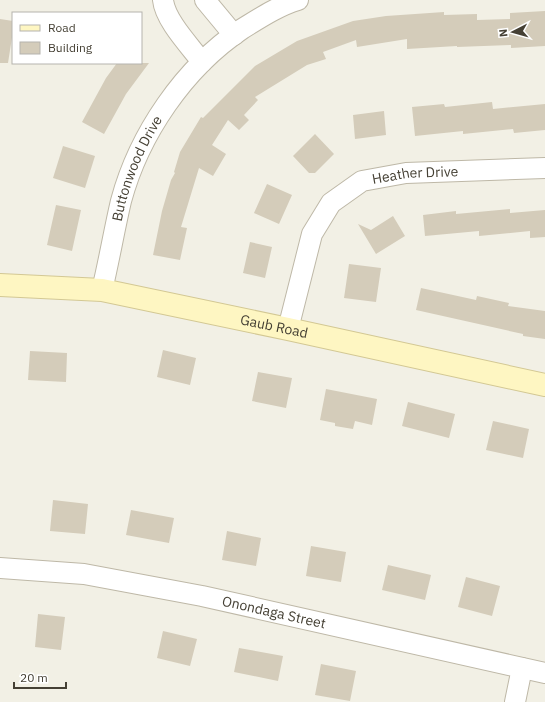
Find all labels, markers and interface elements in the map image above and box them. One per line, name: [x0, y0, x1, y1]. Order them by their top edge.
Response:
legend: [12, 12, 142, 64]
north arrow: [493, 12, 533, 52]
text: Road: [48, 20, 76, 35]
text: N: [496, 28, 510, 38]
text: Building: [48, 40, 93, 55]
street label: Buttonwood Drive: [108, 112, 166, 223]
street label: Heather Drive: [371, 162, 459, 188]
street label: Gaub Road: [239, 310, 310, 342]
street label: Onondaga Street: [220, 592, 328, 633]
scale bar: [14, 664, 66, 690]
text: 20 m: [20, 670, 48, 685]

